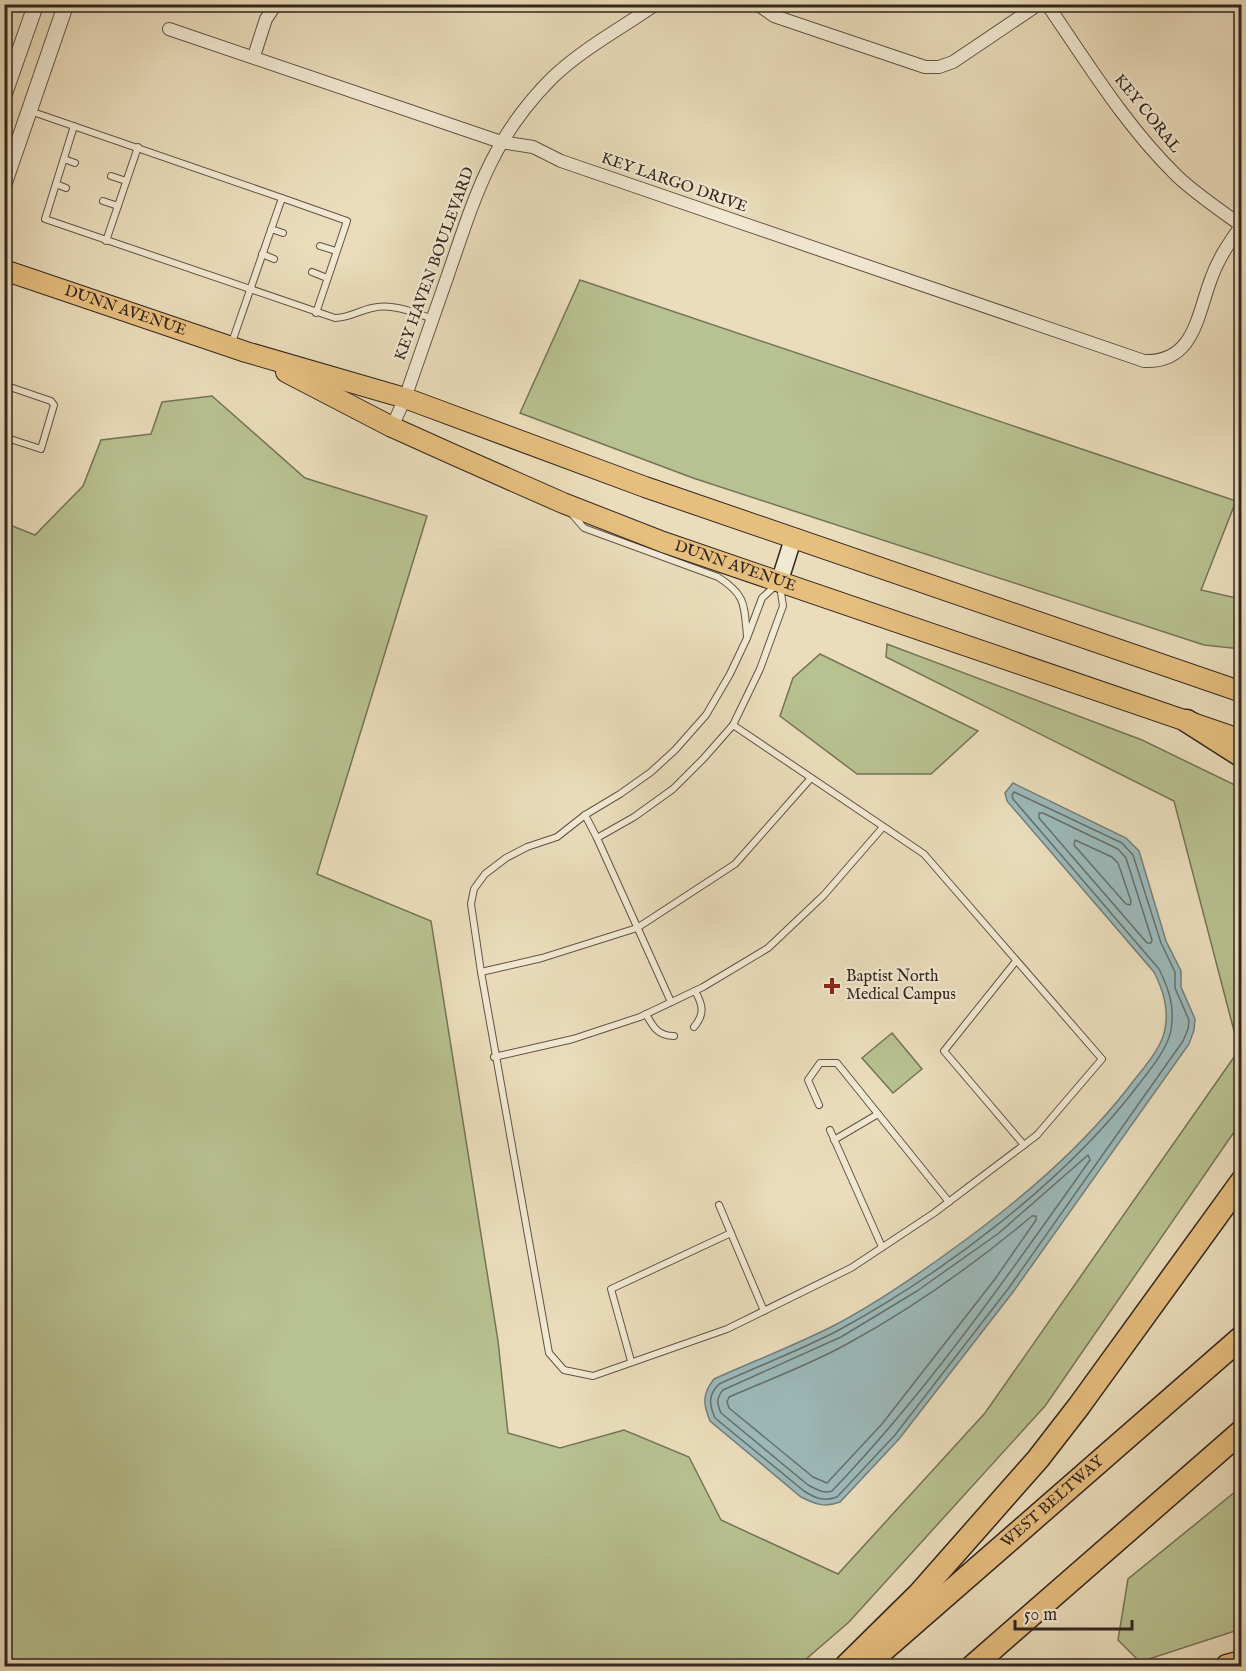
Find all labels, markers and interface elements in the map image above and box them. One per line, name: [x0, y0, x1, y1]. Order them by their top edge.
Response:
street label: KEY CORAL: [1109, 71, 1185, 158]
street label: KEY LARGO DRIVE: [598, 149, 750, 217]
street label: KEY HAVEN BOULEVARD: [391, 164, 479, 364]
street label: DUNN AVENUE: [62, 281, 189, 341]
street label: DUNN AVENUE: [671, 537, 799, 597]
place label: Baptist North Medical Campus: [846, 967, 956, 1005]
marker: Baptist North Medical Campus: [823, 977, 841, 995]
street label: WEST BELTWAY: [997, 1451, 1109, 1552]
scale bar: [1015, 1593, 1132, 1631]
text: 50 m: [1024, 1604, 1057, 1627]

